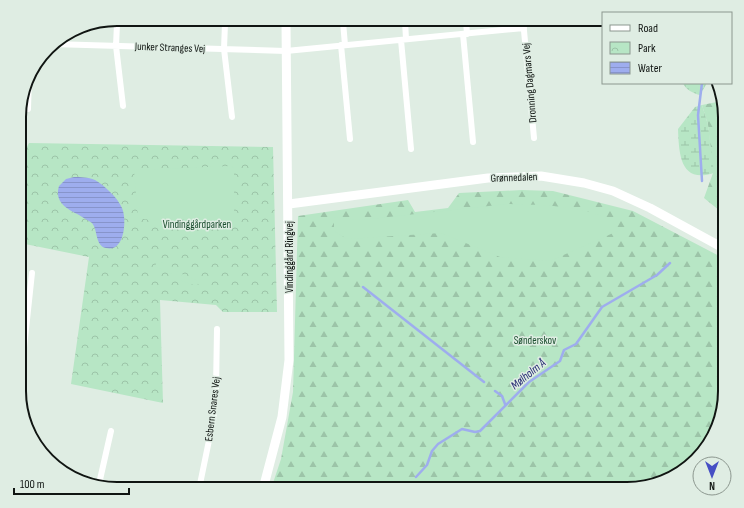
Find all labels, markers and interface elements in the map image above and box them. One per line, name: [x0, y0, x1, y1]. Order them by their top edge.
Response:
legend: [602, 12, 732, 84]
text: Road: [638, 21, 658, 36]
street label: Junker Stranges Vej: [134, 40, 205, 55]
text: Park: [638, 41, 656, 56]
street label: Dronning Dagmars Vej: [520, 42, 539, 123]
text: Water: [638, 61, 662, 76]
street label: Grønnedalen: [490, 170, 538, 185]
park label: Vindinggårdparken: [163, 218, 232, 231]
street label: Vindinggård Ringvej: [283, 221, 296, 293]
park label: Sønderskov: [514, 334, 557, 347]
water label: Mølholm Å: [508, 356, 549, 393]
street label: Esbern Snares Vej: [202, 376, 223, 442]
north arrow: [692, 456, 732, 496]
scale bar: [14, 470, 129, 496]
text: 100 m: [20, 477, 45, 492]
text: N: [709, 479, 715, 492]

